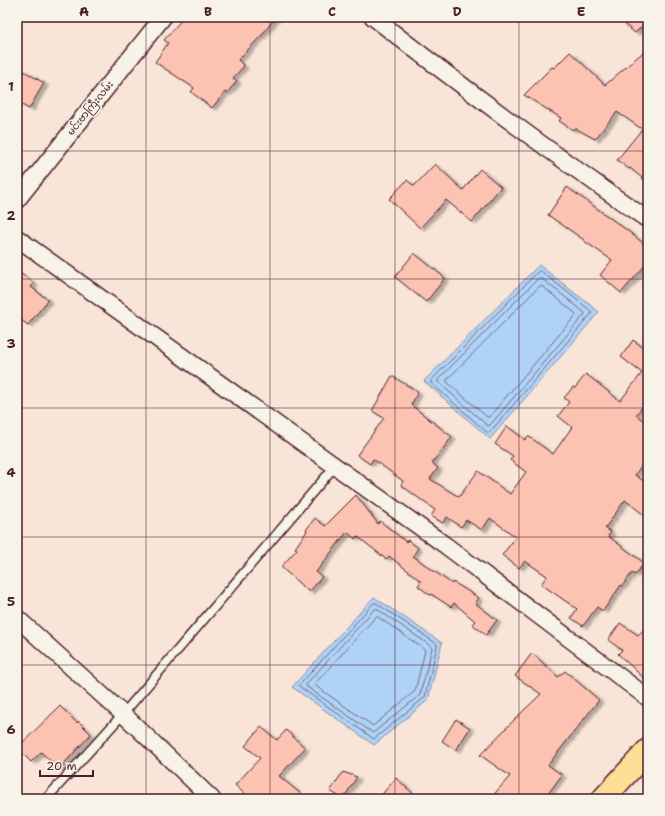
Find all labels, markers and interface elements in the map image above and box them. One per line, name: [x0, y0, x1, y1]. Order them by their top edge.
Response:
text: A: [79, 3, 89, 20]
text: B: [204, 3, 212, 20]
text: C: [328, 3, 336, 20]
text: D: [452, 3, 462, 20]
text: E: [577, 3, 586, 20]
street label: မင်းဗာကြီးလမ်း: [63, 77, 118, 139]
text: 1: [8, 78, 14, 95]
text: 2: [6, 207, 16, 224]
text: 3: [6, 335, 16, 352]
text: 4: [6, 464, 16, 481]
text: 5: [7, 593, 15, 610]
text: 6: [6, 721, 16, 738]
scale bar: [40, 752, 93, 778]
text: 20 m: [46, 758, 77, 774]

